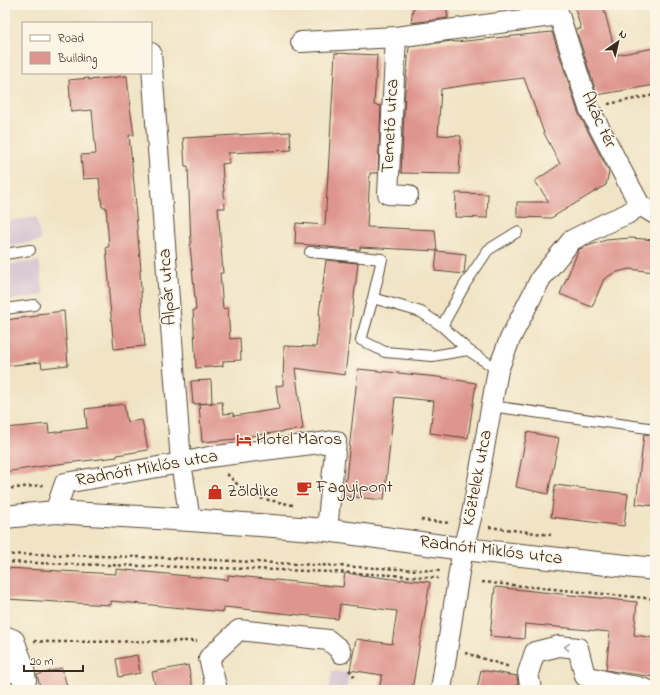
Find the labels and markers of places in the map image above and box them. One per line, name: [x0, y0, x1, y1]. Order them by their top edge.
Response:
place label: Hotel Maros: [256, 427, 342, 453]
hotel icon: Hotel Maros: [235, 431, 253, 449]
place label: Fagyipont: [315, 475, 393, 502]
place label: Zöldike: [227, 479, 279, 505]
cafe icon: Fagyipont: [295, 479, 313, 497]
shop icon: Zöldike: [206, 483, 224, 501]

